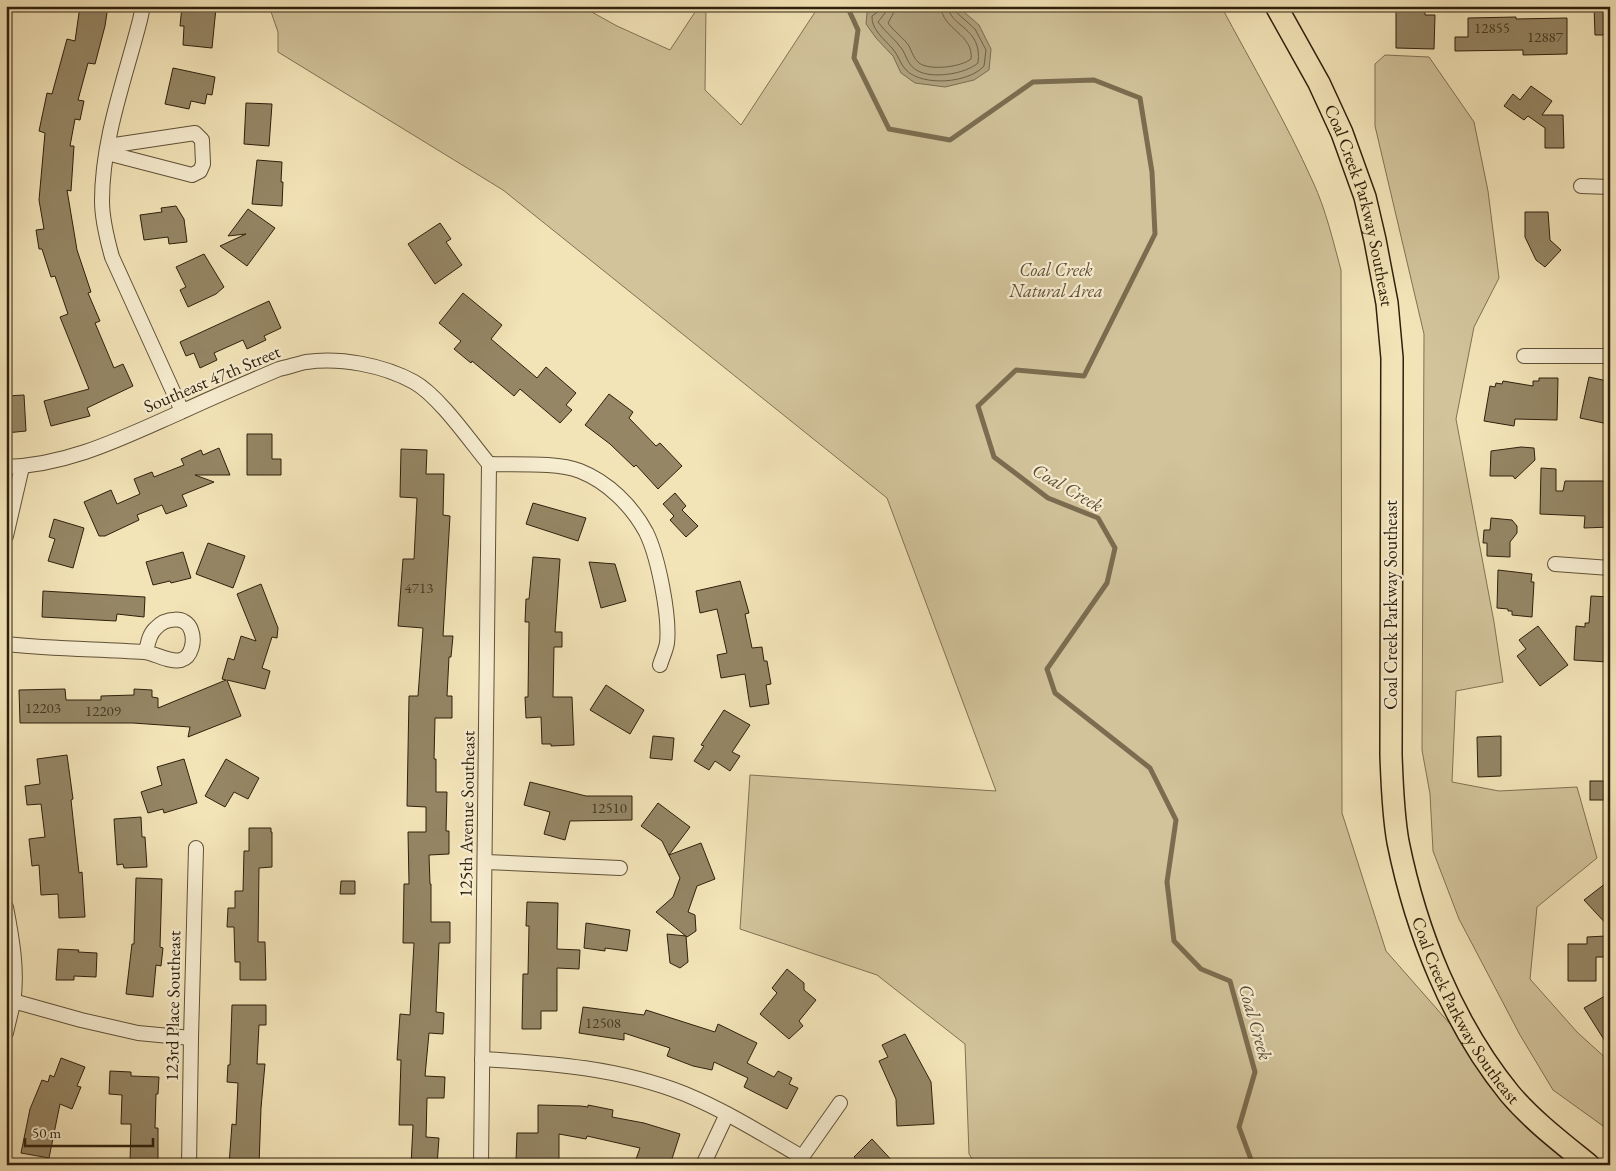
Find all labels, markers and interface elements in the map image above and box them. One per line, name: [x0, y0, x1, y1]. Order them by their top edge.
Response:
house number: 12855: [1474, 18, 1510, 37]
house number: 12887: [1527, 27, 1564, 46]
street label: Coal Creek Parkway Southeast: [1319, 101, 1399, 308]
park label: Coal Creek Natural Area: [1008, 258, 1103, 302]
street label: Southeast 47th Street: [140, 339, 284, 418]
water label: Coal Creek: [1028, 457, 1108, 518]
street label: Coal Creek Parkway Southeast: [1379, 500, 1402, 710]
house number: 4713: [405, 578, 433, 597]
house number: 12203: [25, 698, 61, 717]
house number: 12209: [85, 701, 121, 720]
street label: 125th Avenue Southeast: [454, 730, 479, 898]
house number: 12510: [591, 798, 627, 817]
street label: Coal Creek Parkway Southeast: [1407, 914, 1525, 1109]
street label: 123rd Place Southeast: [160, 930, 185, 1082]
water label: Coal Creek: [1233, 981, 1278, 1063]
house number: 12508: [585, 1013, 621, 1032]
scale bar: [25, 1116, 152, 1148]
text: 50 m: [32, 1123, 61, 1142]

